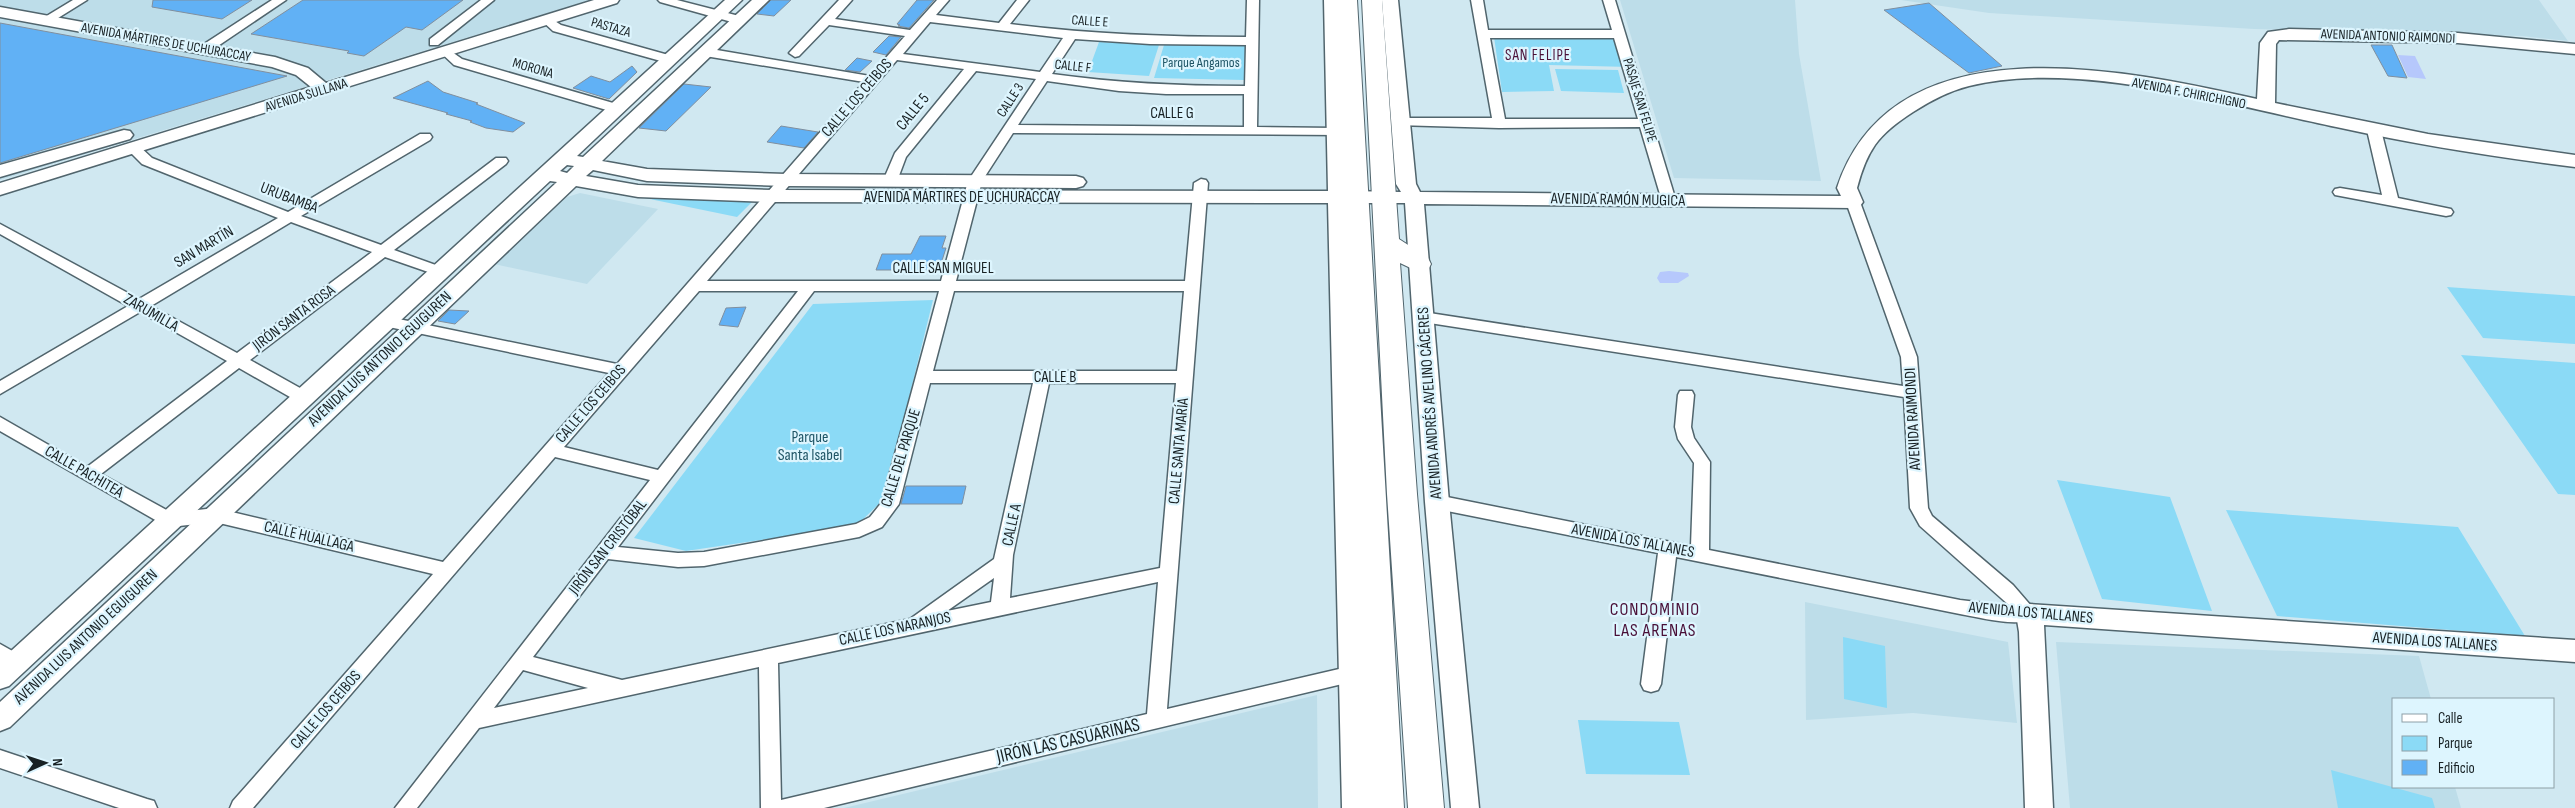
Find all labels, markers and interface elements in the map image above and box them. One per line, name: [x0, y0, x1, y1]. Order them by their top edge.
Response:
street label: CALLE E: [1071, 11, 1109, 31]
street label: PASTAZA: [589, 13, 634, 41]
street label: AVENIDA MÁRTIRES DE UCHURACCAY: [79, 19, 252, 65]
street label: AVENIDA ANTONIO RAIMONDI: [2320, 25, 2455, 47]
district label: SAN FELIPE: [1505, 46, 1571, 65]
street label: MORONA: [511, 54, 556, 82]
park label: Parque Angamos: [1162, 54, 1240, 71]
street label: CALLE LOS CEIBOS: [818, 55, 896, 141]
street label: CALLE F: [1054, 56, 1093, 76]
street label: PASAJE SAN FELIPE: [1619, 56, 1661, 144]
street label: AVENIDA F. CHIRICHIGNO: [2130, 73, 2247, 112]
street label: AVENIDA SULLANA: [262, 74, 350, 116]
street label: CALLE 3: [993, 80, 1027, 120]
street label: CALLE 5: [892, 90, 934, 134]
street label: CALLE G: [1150, 104, 1194, 123]
street label: URUBAMBA: [257, 178, 321, 218]
street label: AVENIDA MÁRTIRES DE UCHURACCAY: [863, 188, 1060, 207]
street label: AVENIDA RAMÓN MUGICA: [1550, 189, 1685, 211]
street label: SAN MARTÍN: [171, 222, 237, 272]
street label: CALLE SAN MIGUEL: [892, 259, 994, 278]
street label: JIRÓN SANTA ROSA: [248, 281, 339, 356]
street label: AVENIDA LUIS ANTONIO EGUIGUREN: [304, 287, 456, 431]
street label: ZARUMILLA: [120, 290, 182, 336]
street label: AVENIDA ANDRÉS AVELINO CÁCERES: [1414, 306, 1446, 501]
street label: CALLE LOS CEIBOS: [552, 361, 630, 447]
street label: AVENIDA RAIMONDI: [1901, 367, 1925, 472]
street label: CALLE B: [1034, 368, 1076, 387]
street label: CALLE SANTA MARÍA: [1165, 397, 1193, 505]
street label: CALLE DEL PARQUE: [877, 407, 925, 509]
park label: Parque Santa Isabel: [778, 428, 842, 465]
street label: CALLE PACHITEA: [41, 442, 127, 502]
street label: JIRÓN SAN CRISTÓBAL: [564, 495, 651, 599]
street label: CALLE A: [998, 502, 1026, 548]
street label: CALLE HUALLAGA: [262, 517, 356, 557]
street label: AVENIDA LOS TALLANES: [1569, 520, 1696, 562]
street label: AVENIDA LUIS ANTONIO EGUIGUREN: [10, 565, 162, 709]
street label: AVENIDA LOS TALLANES: [1967, 598, 2094, 628]
district label: CONDOMINIO LAS ARENAS: [1610, 599, 1700, 641]
street label: CALLE LOS NARANJOS: [837, 608, 953, 650]
street label: AVENIDA LOS TALLANES: [2371, 628, 2498, 656]
street label: CALLE LOS CEIBOS: [287, 667, 365, 753]
legend: [2392, 698, 2555, 788]
text: Calle: [2438, 709, 2462, 728]
street label: JIRÓN LAS CASUARINAS: [993, 713, 1142, 769]
text: Parque: [2438, 734, 2473, 753]
north arrow: [20, 738, 70, 788]
text: N: [49, 758, 66, 767]
text: Edificio: [2438, 759, 2475, 778]

